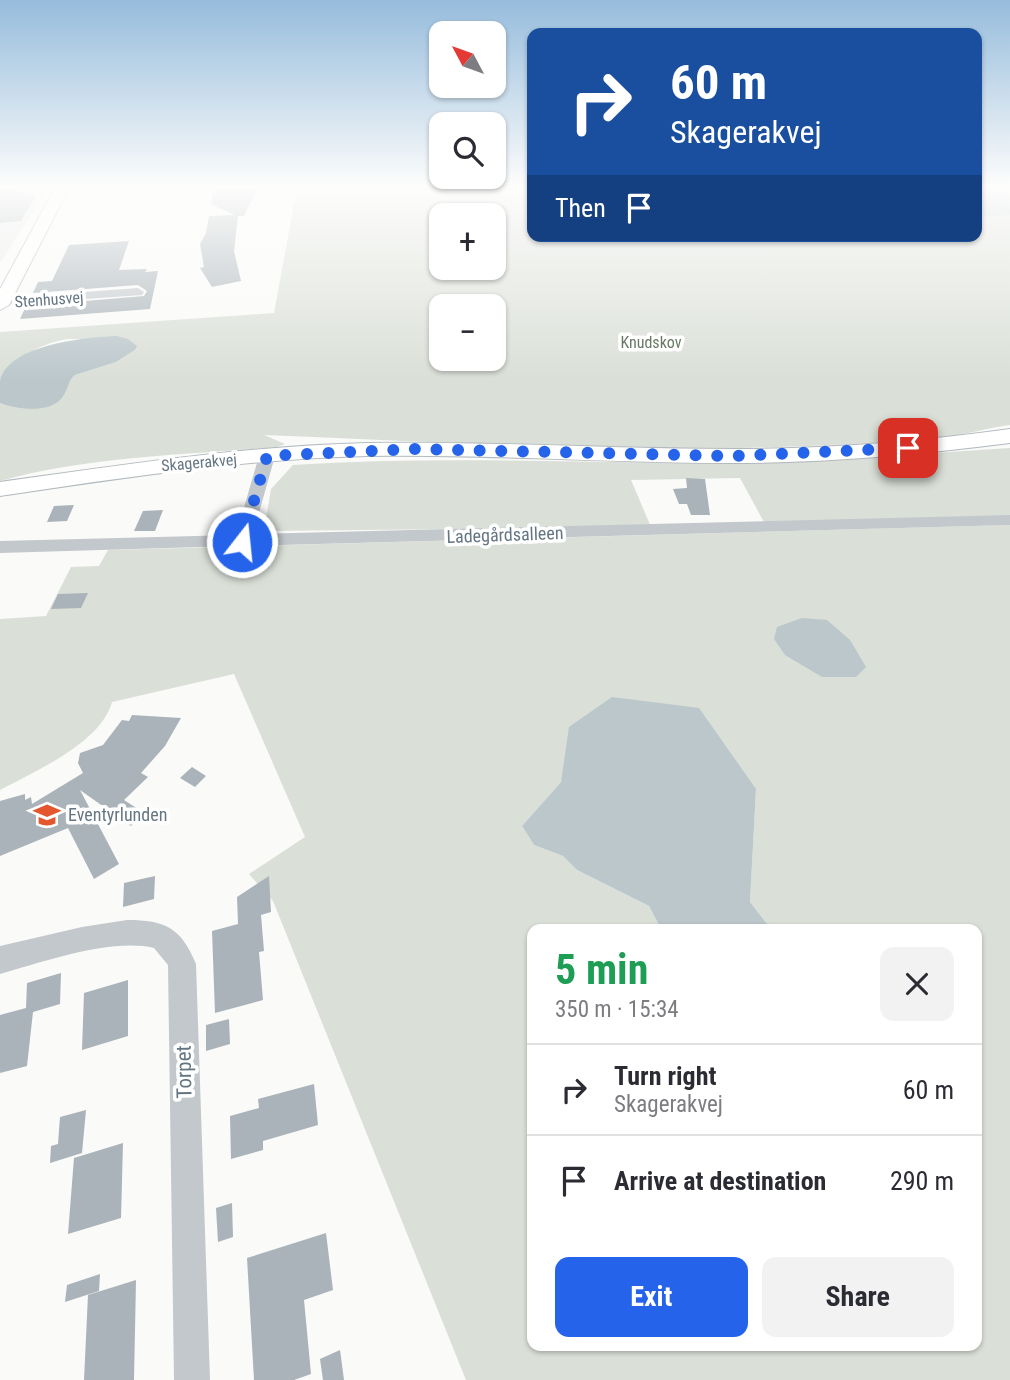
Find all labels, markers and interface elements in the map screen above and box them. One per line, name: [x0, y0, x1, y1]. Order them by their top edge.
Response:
north arrow: [429, 21, 506, 98]
map controls: [429, 21, 506, 371]
text: 60 m: [670, 54, 767, 111]
icon: right: [555, 56, 646, 147]
button: search: [429, 112, 506, 189]
text: Skagerakvej: [670, 113, 822, 151]
icon: arrive: [620, 189, 658, 227]
text: Then: [555, 193, 606, 223]
button: +: [429, 203, 506, 280]
street label: Stenhusvej: [14, 288, 84, 311]
button: −: [429, 294, 506, 371]
park label: Knudskov: [620, 333, 682, 352]
pin: [878, 418, 938, 478]
icon: arrive: [889, 429, 927, 467]
street label: Skagerakvej: [160, 450, 238, 475]
position arrow: [205, 505, 279, 579]
street label: Ladegårdsalleen: [446, 522, 564, 547]
school or university icon: Eventyrlunden: [32, 800, 62, 830]
place label: Eventyrlunden: [68, 804, 167, 825]
text: 5 min: [555, 945, 648, 994]
button: close: [880, 947, 954, 1021]
text: 350 m · 15:34: [555, 996, 679, 1023]
street label: Torpet: [172, 1045, 196, 1099]
text: Turn right: [614, 1061, 716, 1091]
icon: right: [555, 1071, 593, 1109]
text: 60 m: [903, 1075, 954, 1105]
text: Skagerakvej: [614, 1091, 723, 1118]
icon: arrive: [555, 1162, 593, 1200]
text: Arrive at destination: [614, 1166, 826, 1196]
text: 290 m: [890, 1166, 954, 1196]
button: Exit: [555, 1257, 748, 1337]
button: Share: [762, 1257, 954, 1337]

